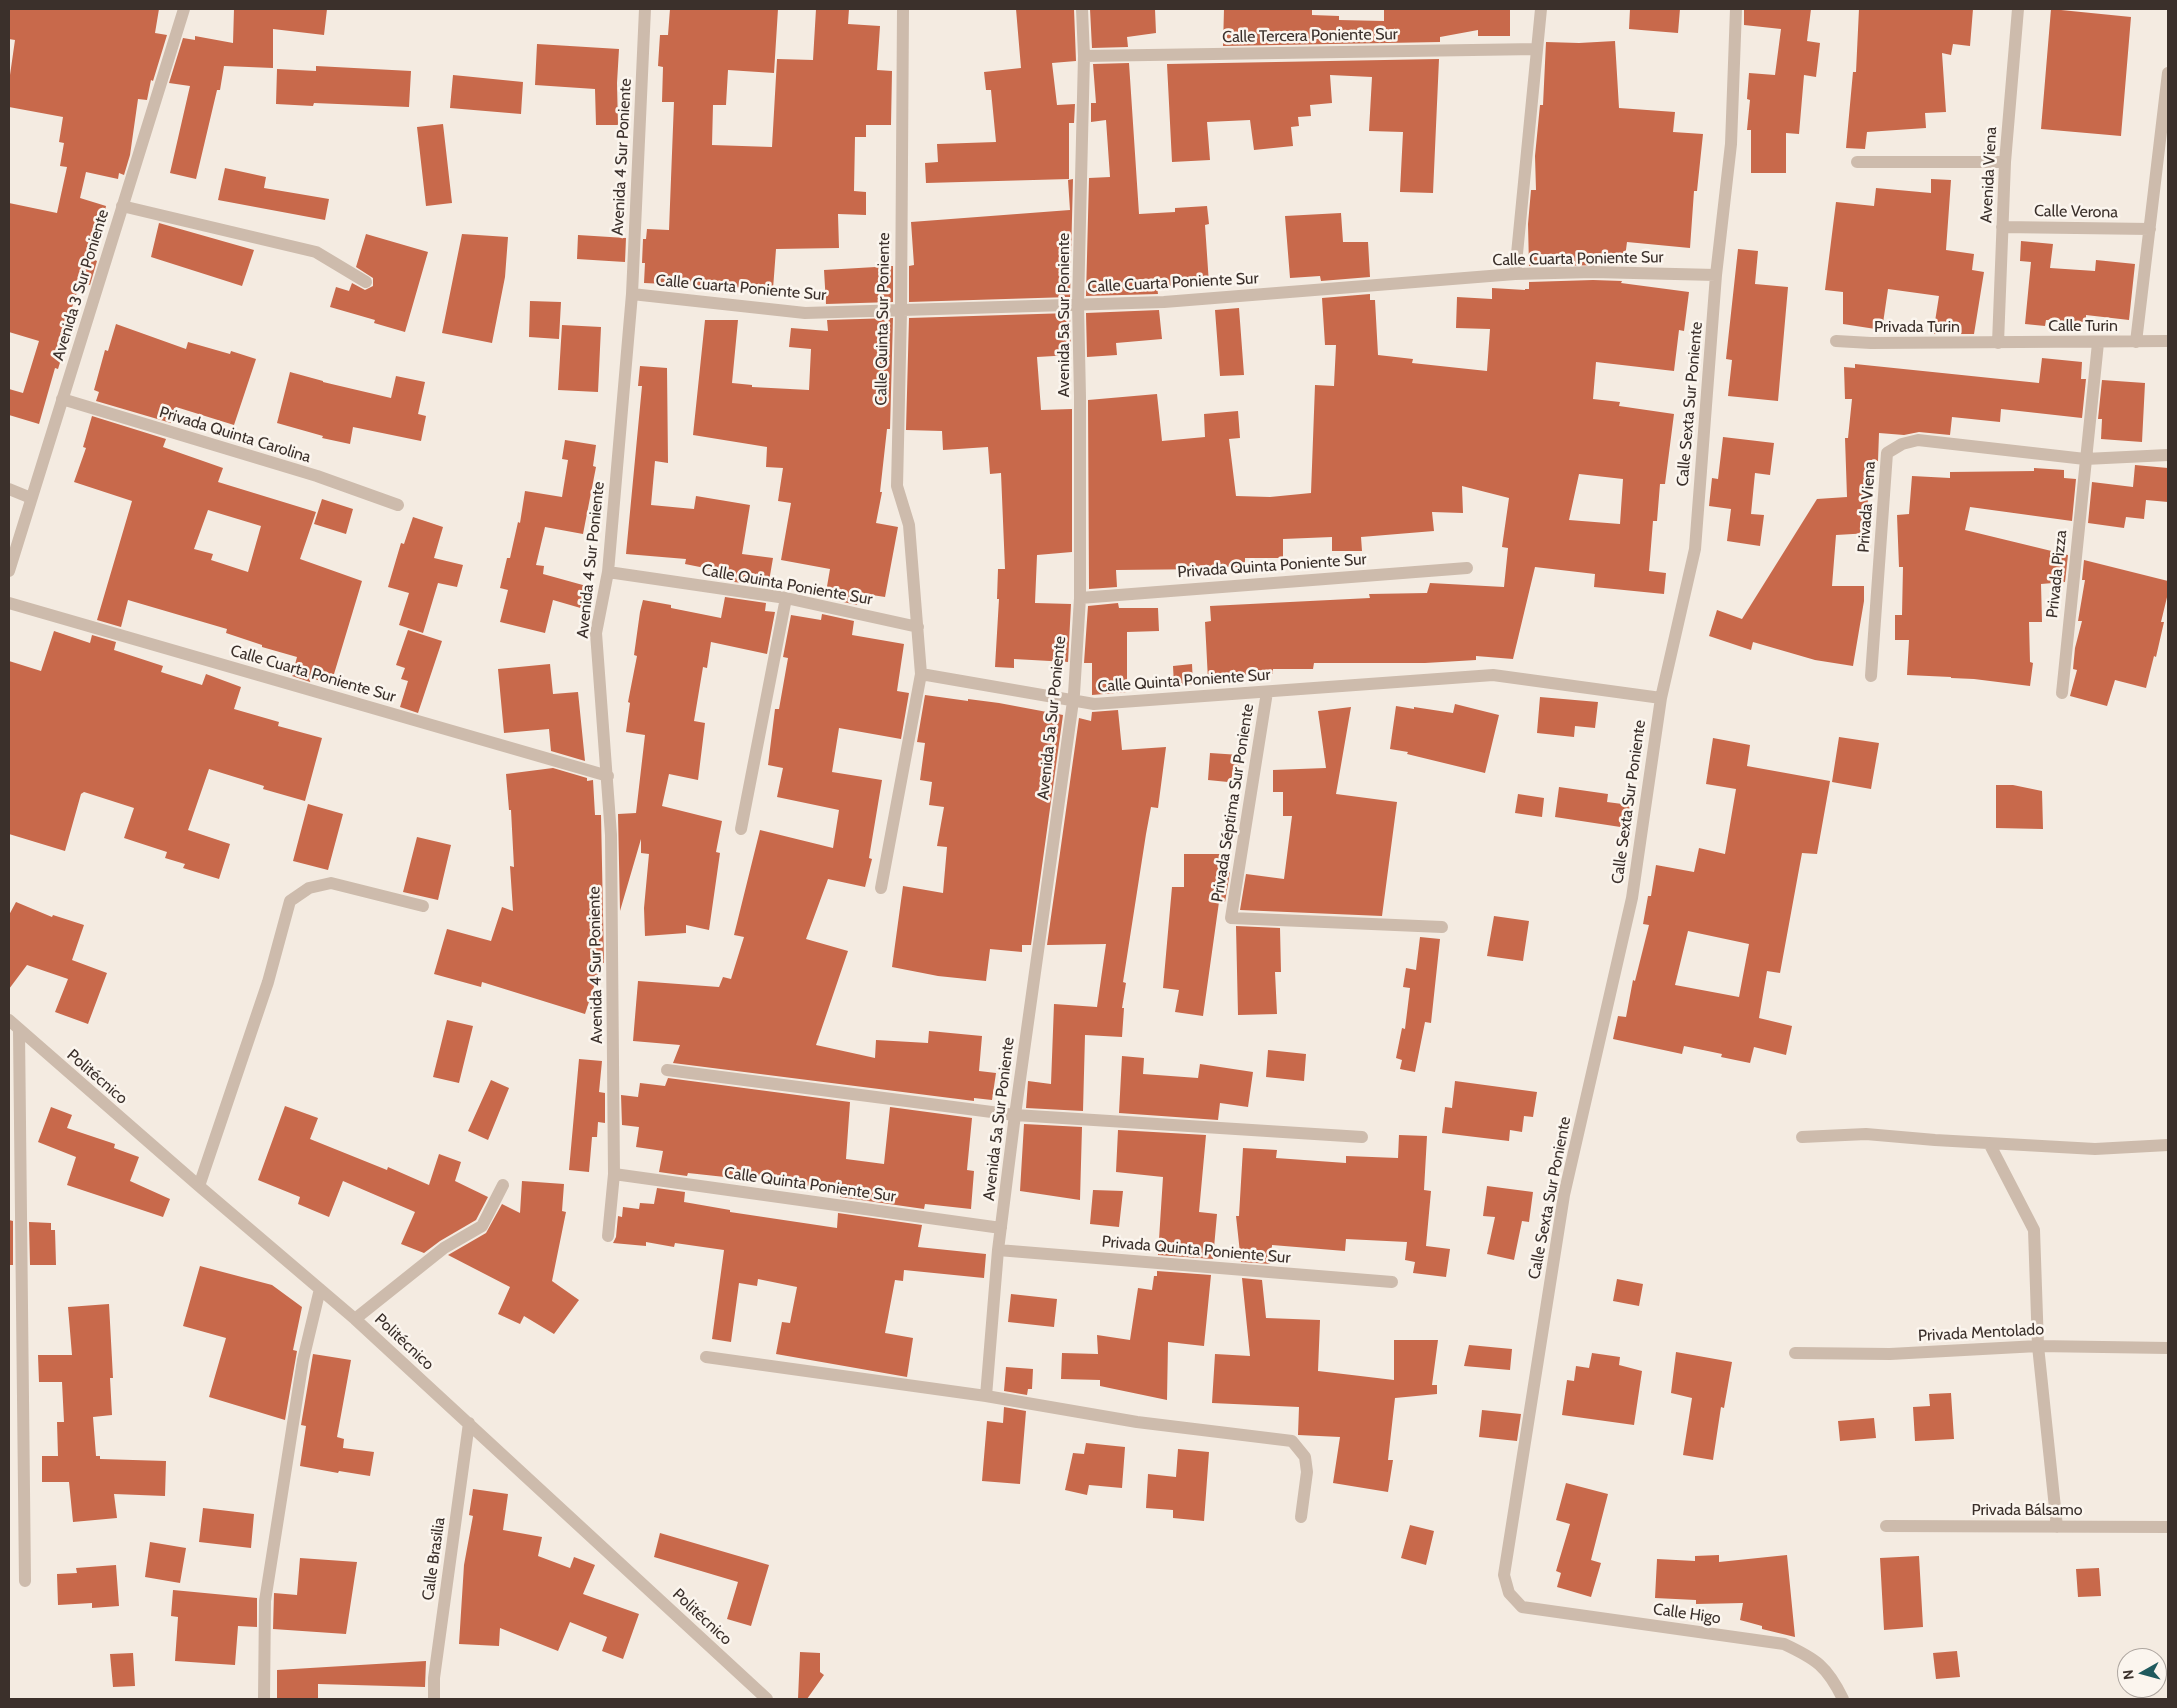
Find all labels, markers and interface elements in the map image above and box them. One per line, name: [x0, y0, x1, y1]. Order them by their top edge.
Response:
street label: Calle Tercera Poniente Sur: [1222, 25, 1398, 47]
street label: Avenida 4 Sur Poniente: [608, 78, 636, 236]
street label: Avenida Viena: [1977, 126, 2001, 224]
street label: Calle Verona: [2034, 202, 2118, 222]
street label: Avenida 3 Sur Poniente: [49, 207, 113, 363]
street label: Calle Quinta Sur Poniente: [872, 232, 894, 406]
street label: Avenida 5a Sur Poniente: [1054, 233, 1074, 397]
street label: Calle Cuarta Poniente Sur: [1492, 248, 1664, 270]
street label: Calle Cuarta Poniente Sur: [1087, 269, 1259, 297]
street label: Calle Cuarta Poniente Sur: [655, 271, 827, 305]
street label: Calle Turin: [2048, 316, 2118, 336]
street label: Privada Turin: [1874, 317, 1960, 337]
street label: Calle Sexta Sur Poniente: [1673, 321, 1707, 487]
street label: Privada Quinta Carolina: [157, 403, 313, 467]
street label: Privada Viena: [1854, 461, 1880, 553]
street label: Avenida 4 Sur Poniente: [573, 481, 609, 639]
street label: Privada Pizza: [2043, 529, 2071, 619]
street label: Privada Quinta Poniente Sur: [1177, 550, 1367, 582]
street label: Calle Quinta Poniente Sur: [700, 561, 874, 609]
street label: Avenida 5a Sur Poniente: [1034, 635, 1070, 801]
street label: Calle Cuarta Poniente Sur: [228, 641, 398, 707]
street label: Calle Quinta Poniente Sur: [1097, 665, 1271, 697]
street label: Privada Séptima Sur Poniente: [1208, 703, 1258, 903]
street label: Calle Sexta Sur Poniente: [1608, 719, 1650, 885]
street label: Avenida 4 Sur Poniente: [585, 886, 607, 1044]
street label: Avenida 5a Sur Poniente: [979, 1036, 1019, 1202]
street label: Politécnico: [63, 1045, 131, 1109]
street label: Calle Sexta Sur Poniente: [1525, 1115, 1575, 1281]
street label: Calle Quinta Poniente Sur: [723, 1163, 897, 1207]
street label: Privada Quinta Poniente Sur: [1101, 1232, 1291, 1268]
street label: Politécnico: [370, 1310, 438, 1374]
street label: Privada Mentolado: [1918, 1320, 2044, 1346]
street label: Privada Bálsamo: [1971, 1500, 2083, 1520]
street label: Calle Brasilia: [419, 1516, 449, 1602]
street label: Politécnico: [668, 1585, 736, 1649]
street label: Calle Higo: [1652, 1600, 1722, 1628]
north arrow: [2117, 1648, 2167, 1698]
text: N: [2119, 1669, 2138, 1681]

